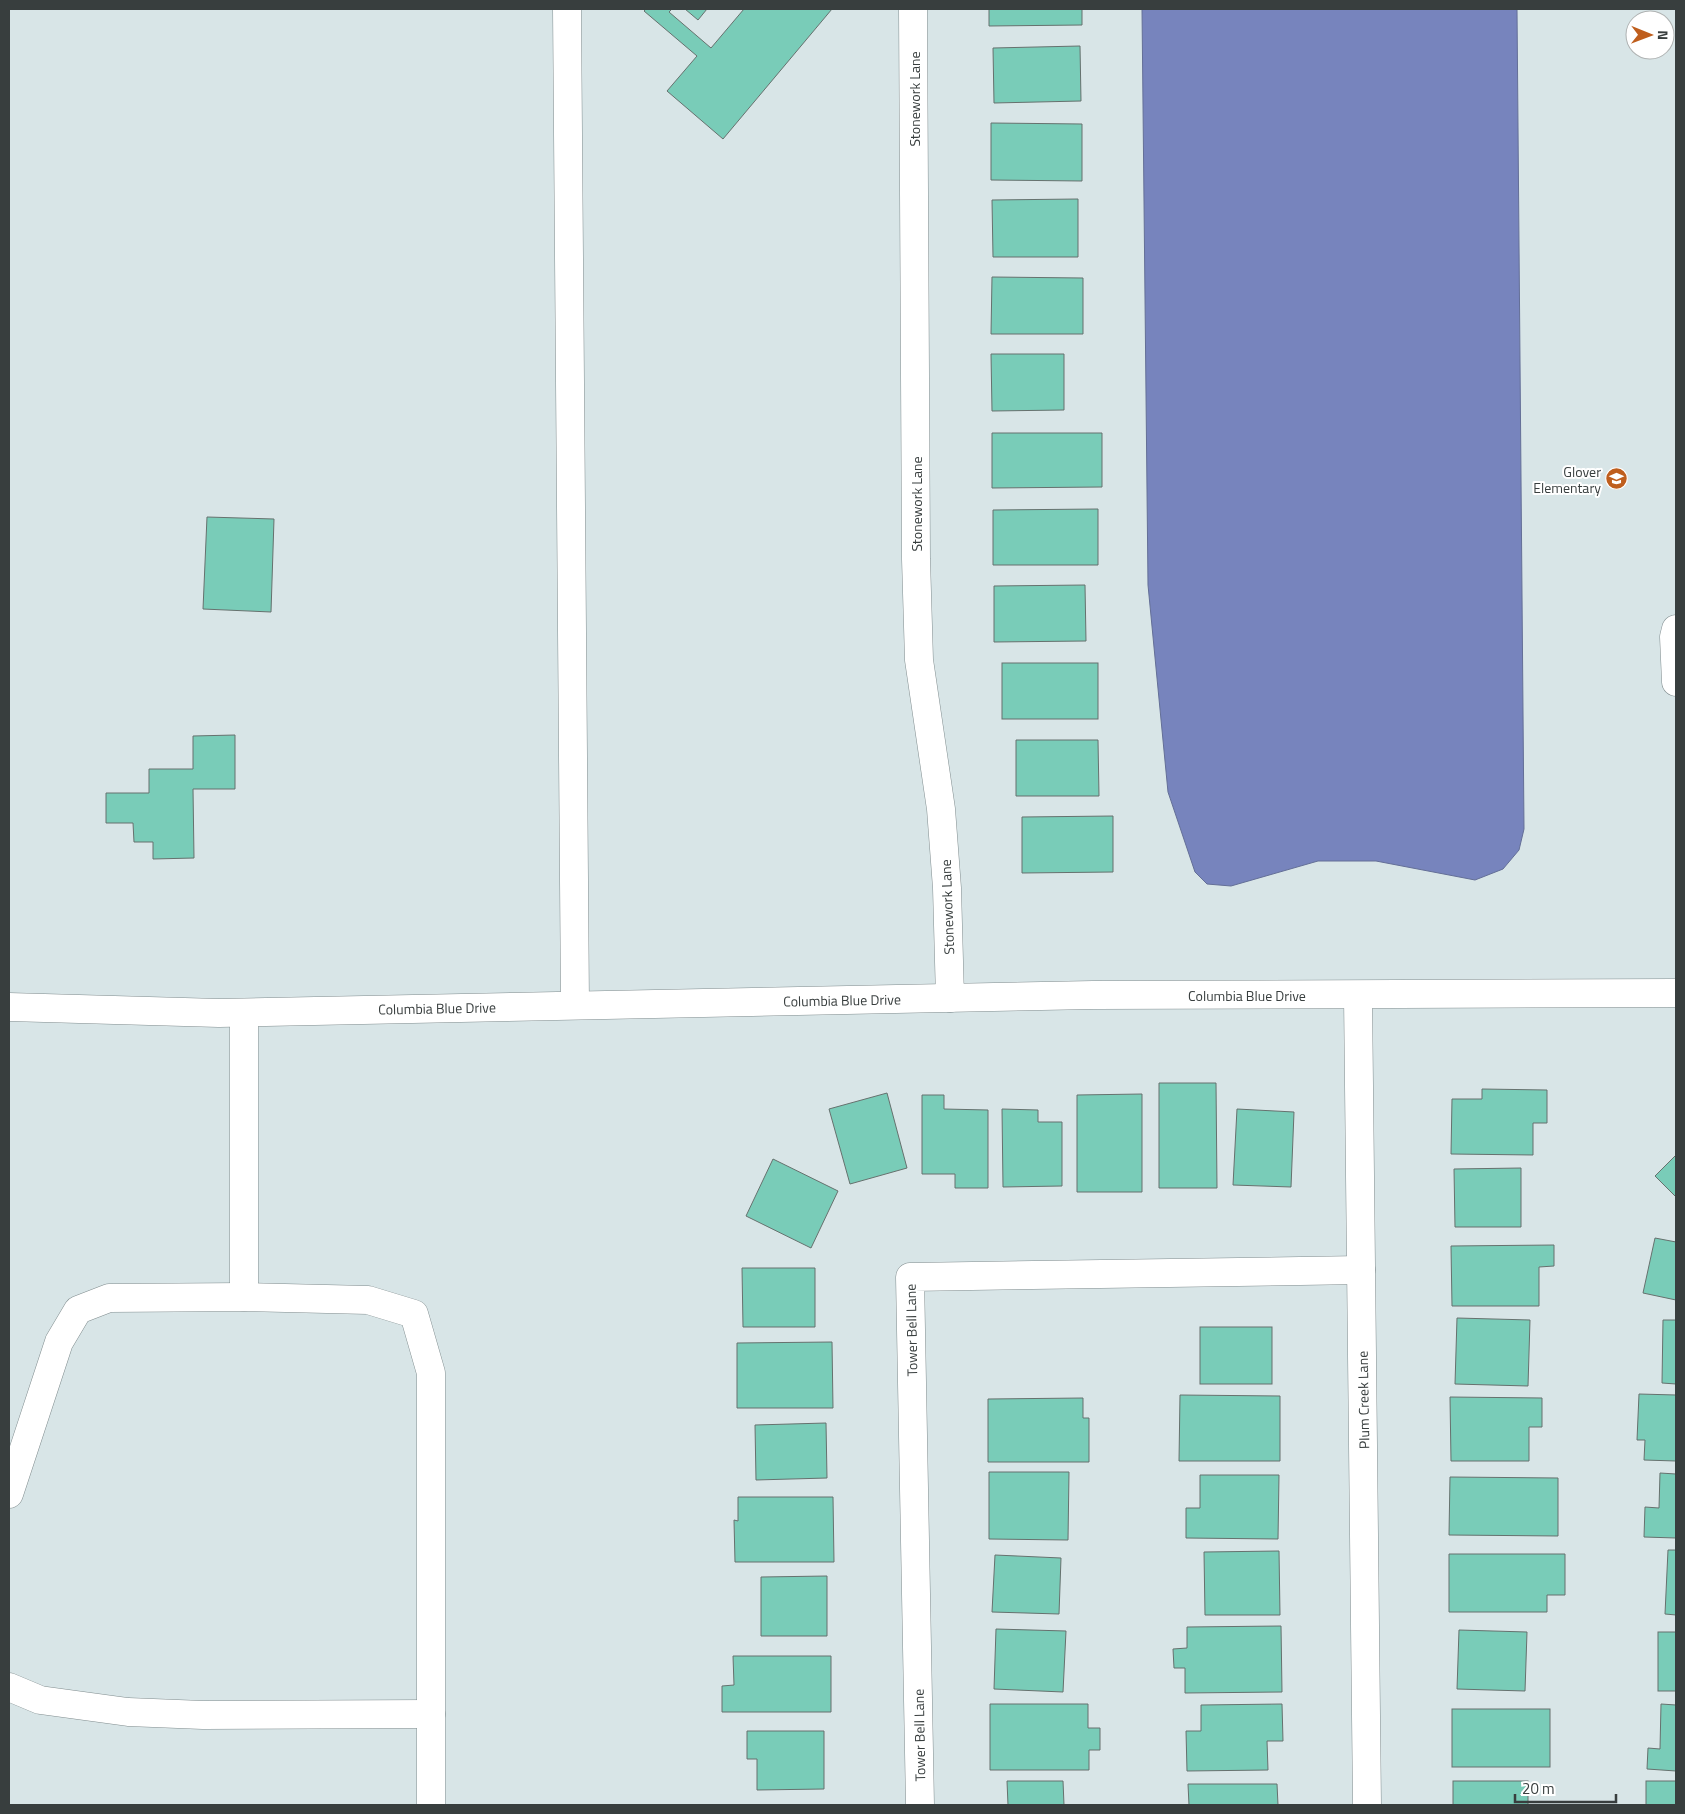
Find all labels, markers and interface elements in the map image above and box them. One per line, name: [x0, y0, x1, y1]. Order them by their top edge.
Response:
north arrow: [1625, 10, 1675, 60]
text: N: [1653, 30, 1674, 40]
street label: Stonework Lane: [904, 51, 925, 147]
street label: Stonework Lane: [906, 456, 927, 552]
place label: Glover Elementary: [1533, 461, 1601, 498]
school or university icon: Glover Elementary: [1605, 467, 1629, 491]
street label: Stonework Lane: [935, 859, 959, 955]
street label: Columbia Blue Drive: [1188, 985, 1306, 1006]
street label: Columbia Blue Drive: [783, 988, 901, 1012]
street label: Columbia Blue Drive: [378, 996, 496, 1020]
street label: Tower Bell Lane: [900, 1284, 922, 1376]
street label: Plum Creek Lane: [1352, 1351, 1374, 1449]
street label: Tower Bell Lane: [908, 1689, 930, 1781]
scale bar: [1515, 1772, 1616, 1804]
text: 20 m: [1522, 1777, 1555, 1800]

